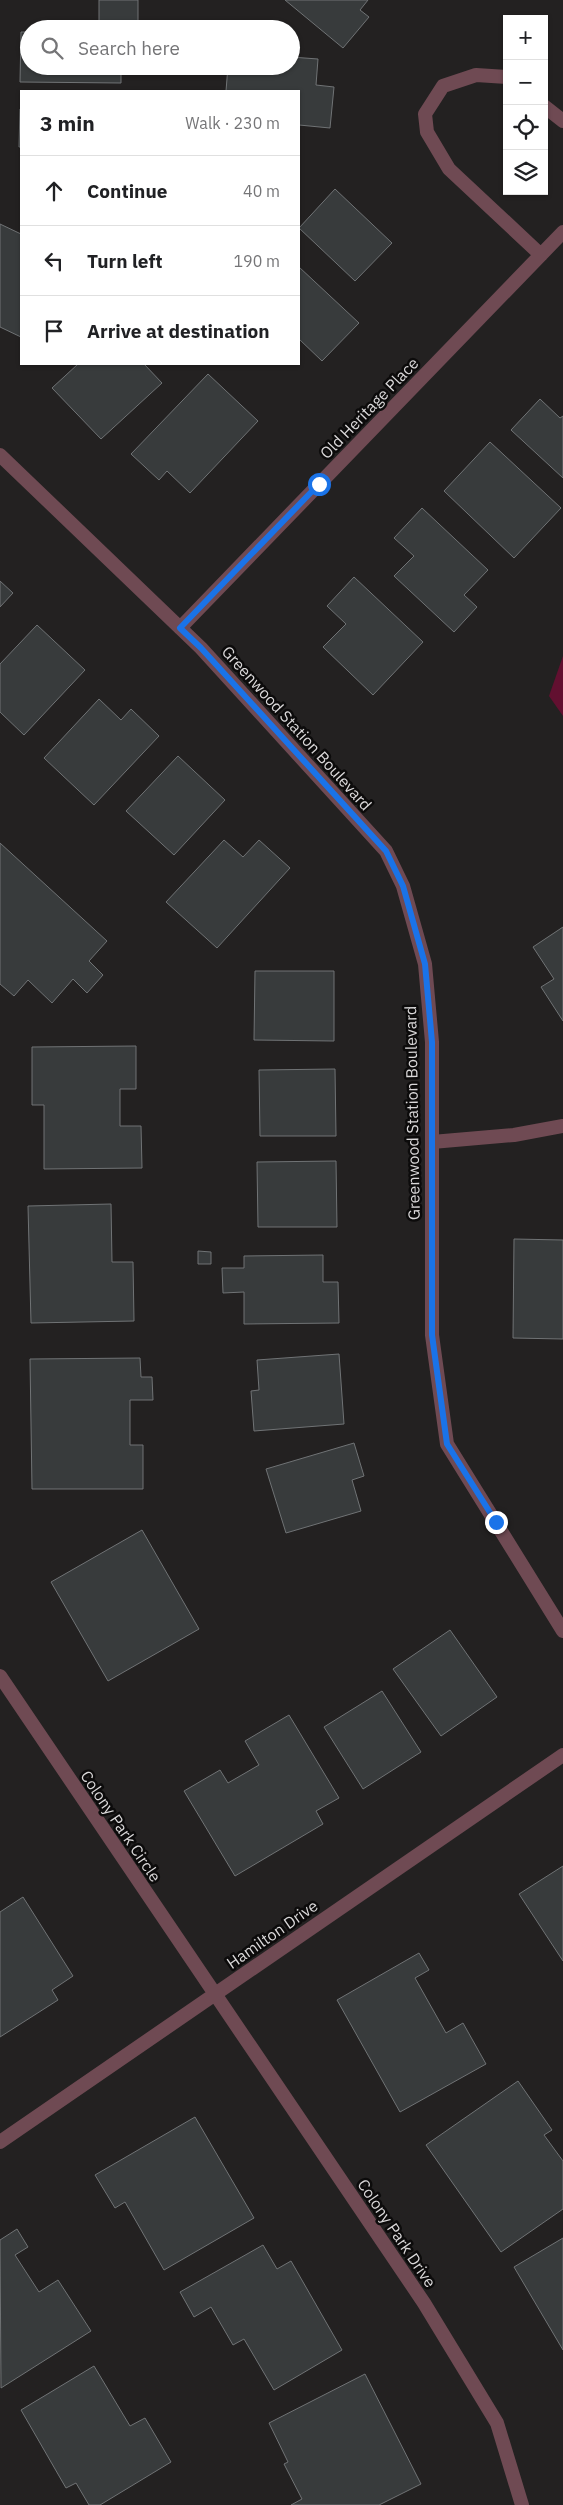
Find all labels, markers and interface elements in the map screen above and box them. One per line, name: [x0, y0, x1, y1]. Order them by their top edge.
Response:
map controls: [503, 15, 548, 195]
button: +: [503, 15, 548, 60]
search box: [20, 20, 300, 75]
icon: search: [38, 34, 66, 62]
text: Search here: [78, 36, 180, 60]
button: −: [503, 60, 548, 105]
button: locate: [503, 105, 548, 150]
text: 3 min: [40, 109, 95, 137]
text: Walk · 230 m: [185, 113, 280, 133]
button: layers: [503, 150, 548, 195]
icon: ahead: [40, 177, 68, 205]
text: Continue: [87, 179, 167, 203]
text: 40 m: [243, 181, 280, 201]
icon: left: [40, 247, 68, 275]
text: Turn left: [87, 249, 163, 273]
text: 190 m: [233, 251, 280, 271]
icon: arrive: [40, 317, 68, 345]
text: Arrive at destination: [87, 319, 270, 343]
street label: Old Heritage Place: [316, 353, 423, 463]
route start: [308, 473, 331, 496]
street label: Greenwood Station Boulevard: [218, 642, 376, 814]
street label: Greenwood Station Boulevard: [400, 1006, 424, 1220]
route end: [485, 1511, 508, 1534]
street label: Colony Park Circle: [76, 1767, 166, 1886]
street label: Hamilton Drive: [223, 1895, 322, 1973]
street label: Colony Park Drive: [353, 2175, 441, 2291]

